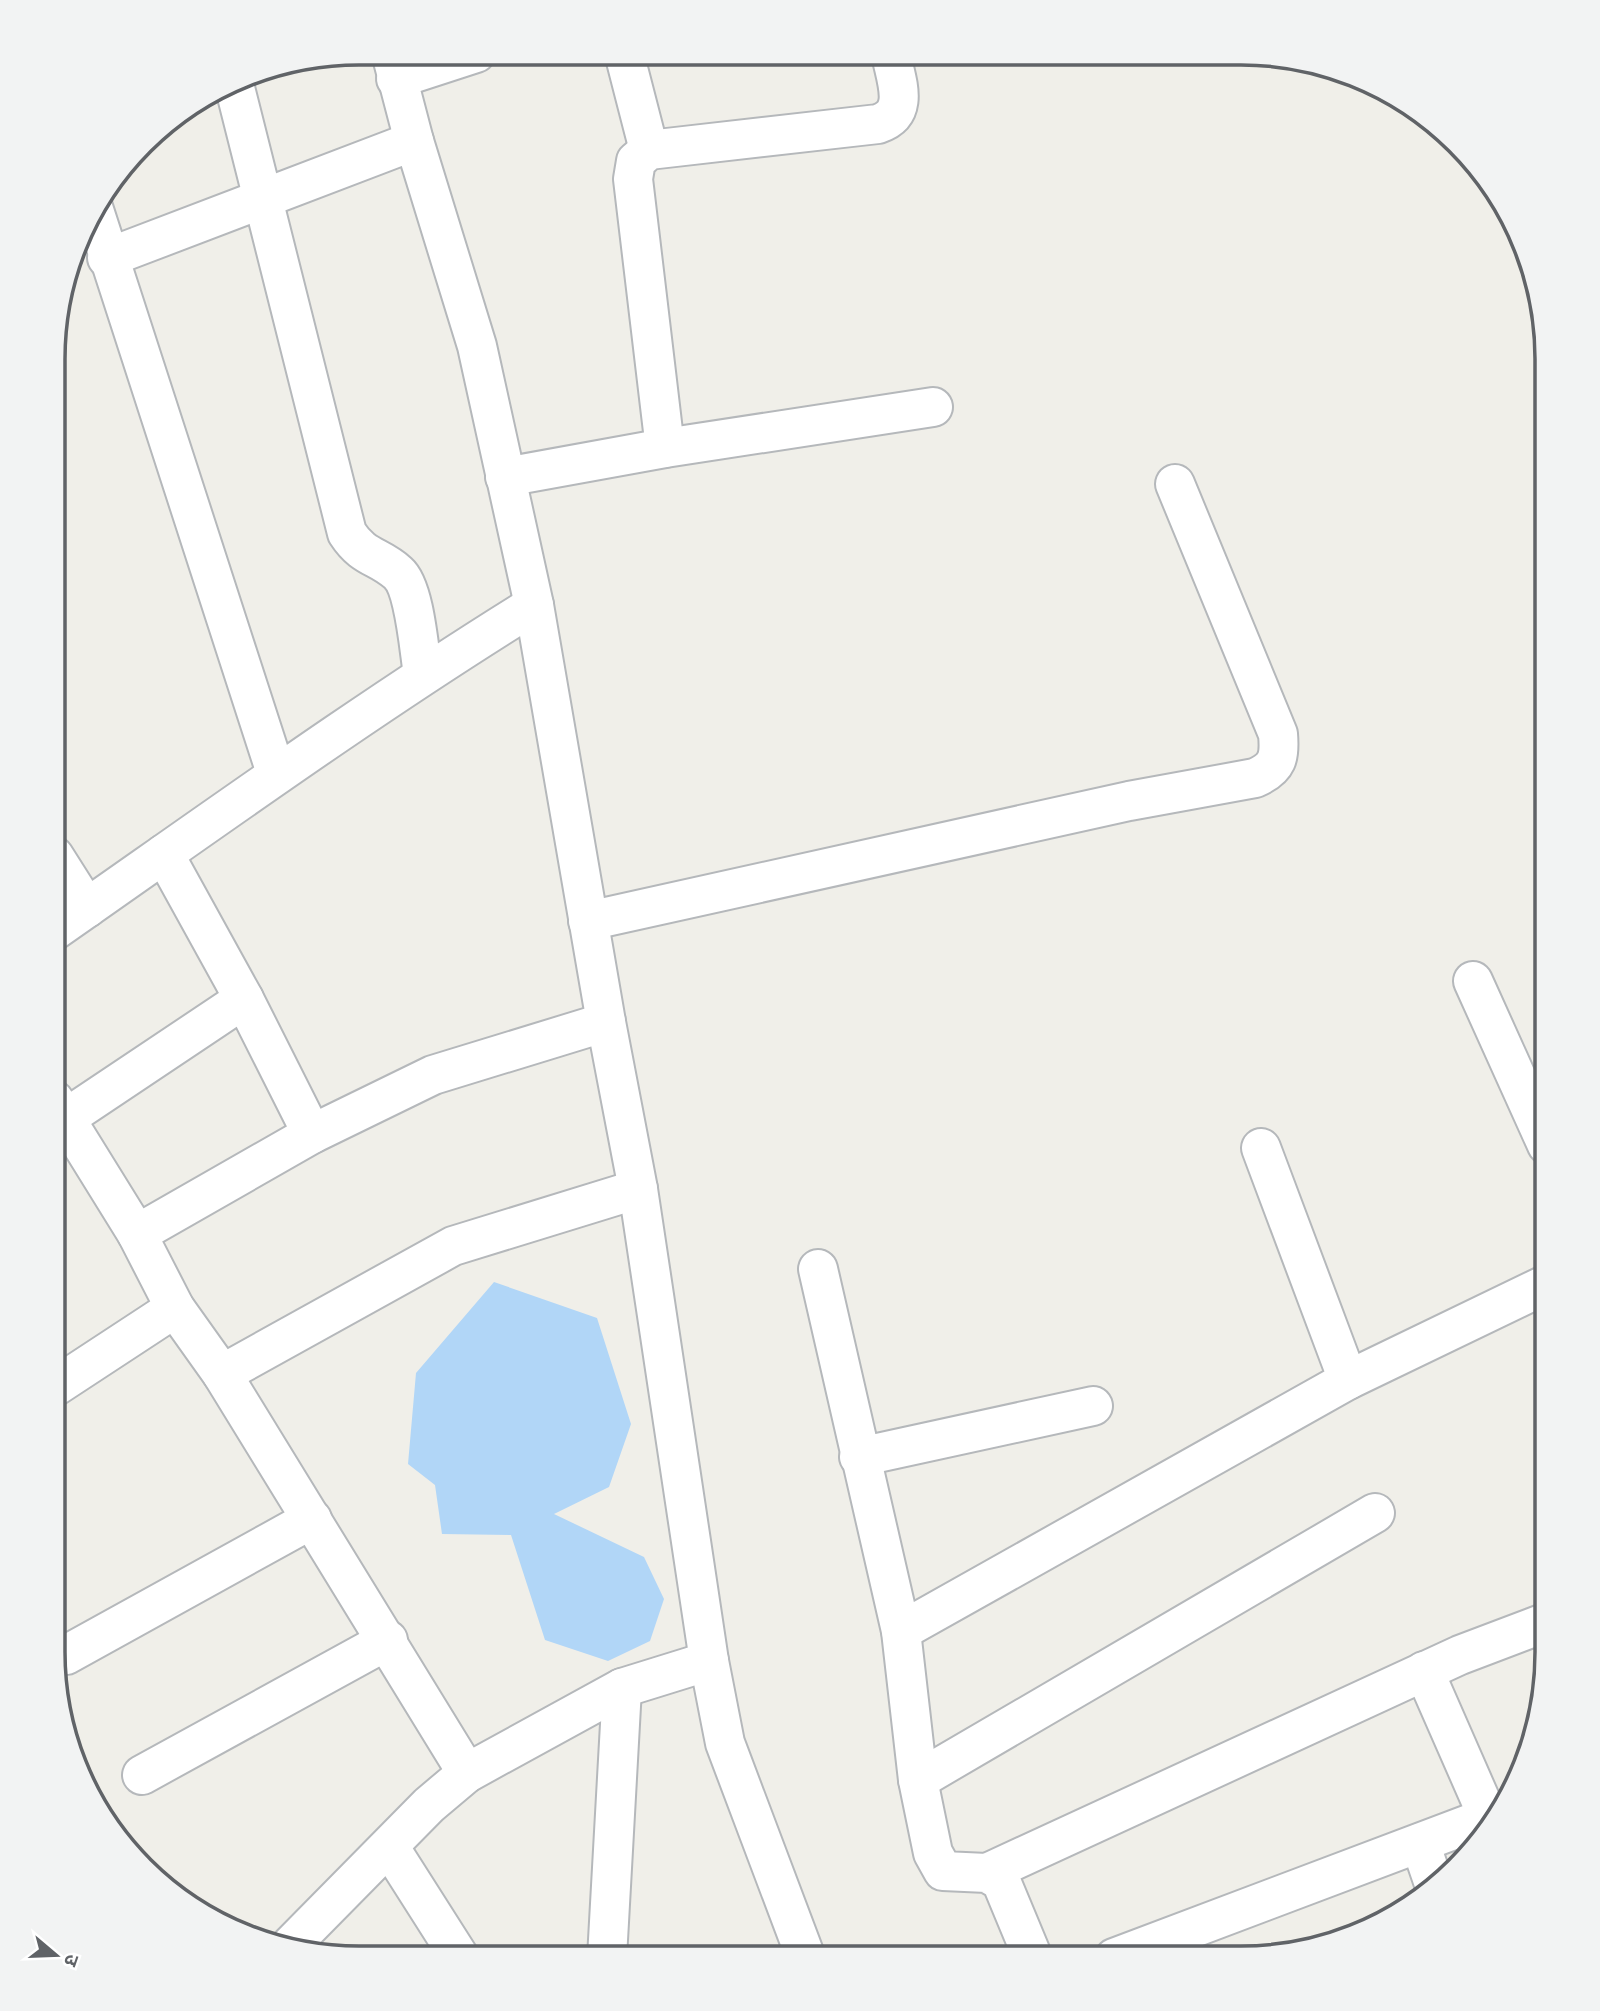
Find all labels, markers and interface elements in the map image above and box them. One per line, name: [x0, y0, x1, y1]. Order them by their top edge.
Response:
north arrow: [21, 1920, 91, 1990]
text: उ: [59, 1951, 84, 1970]

